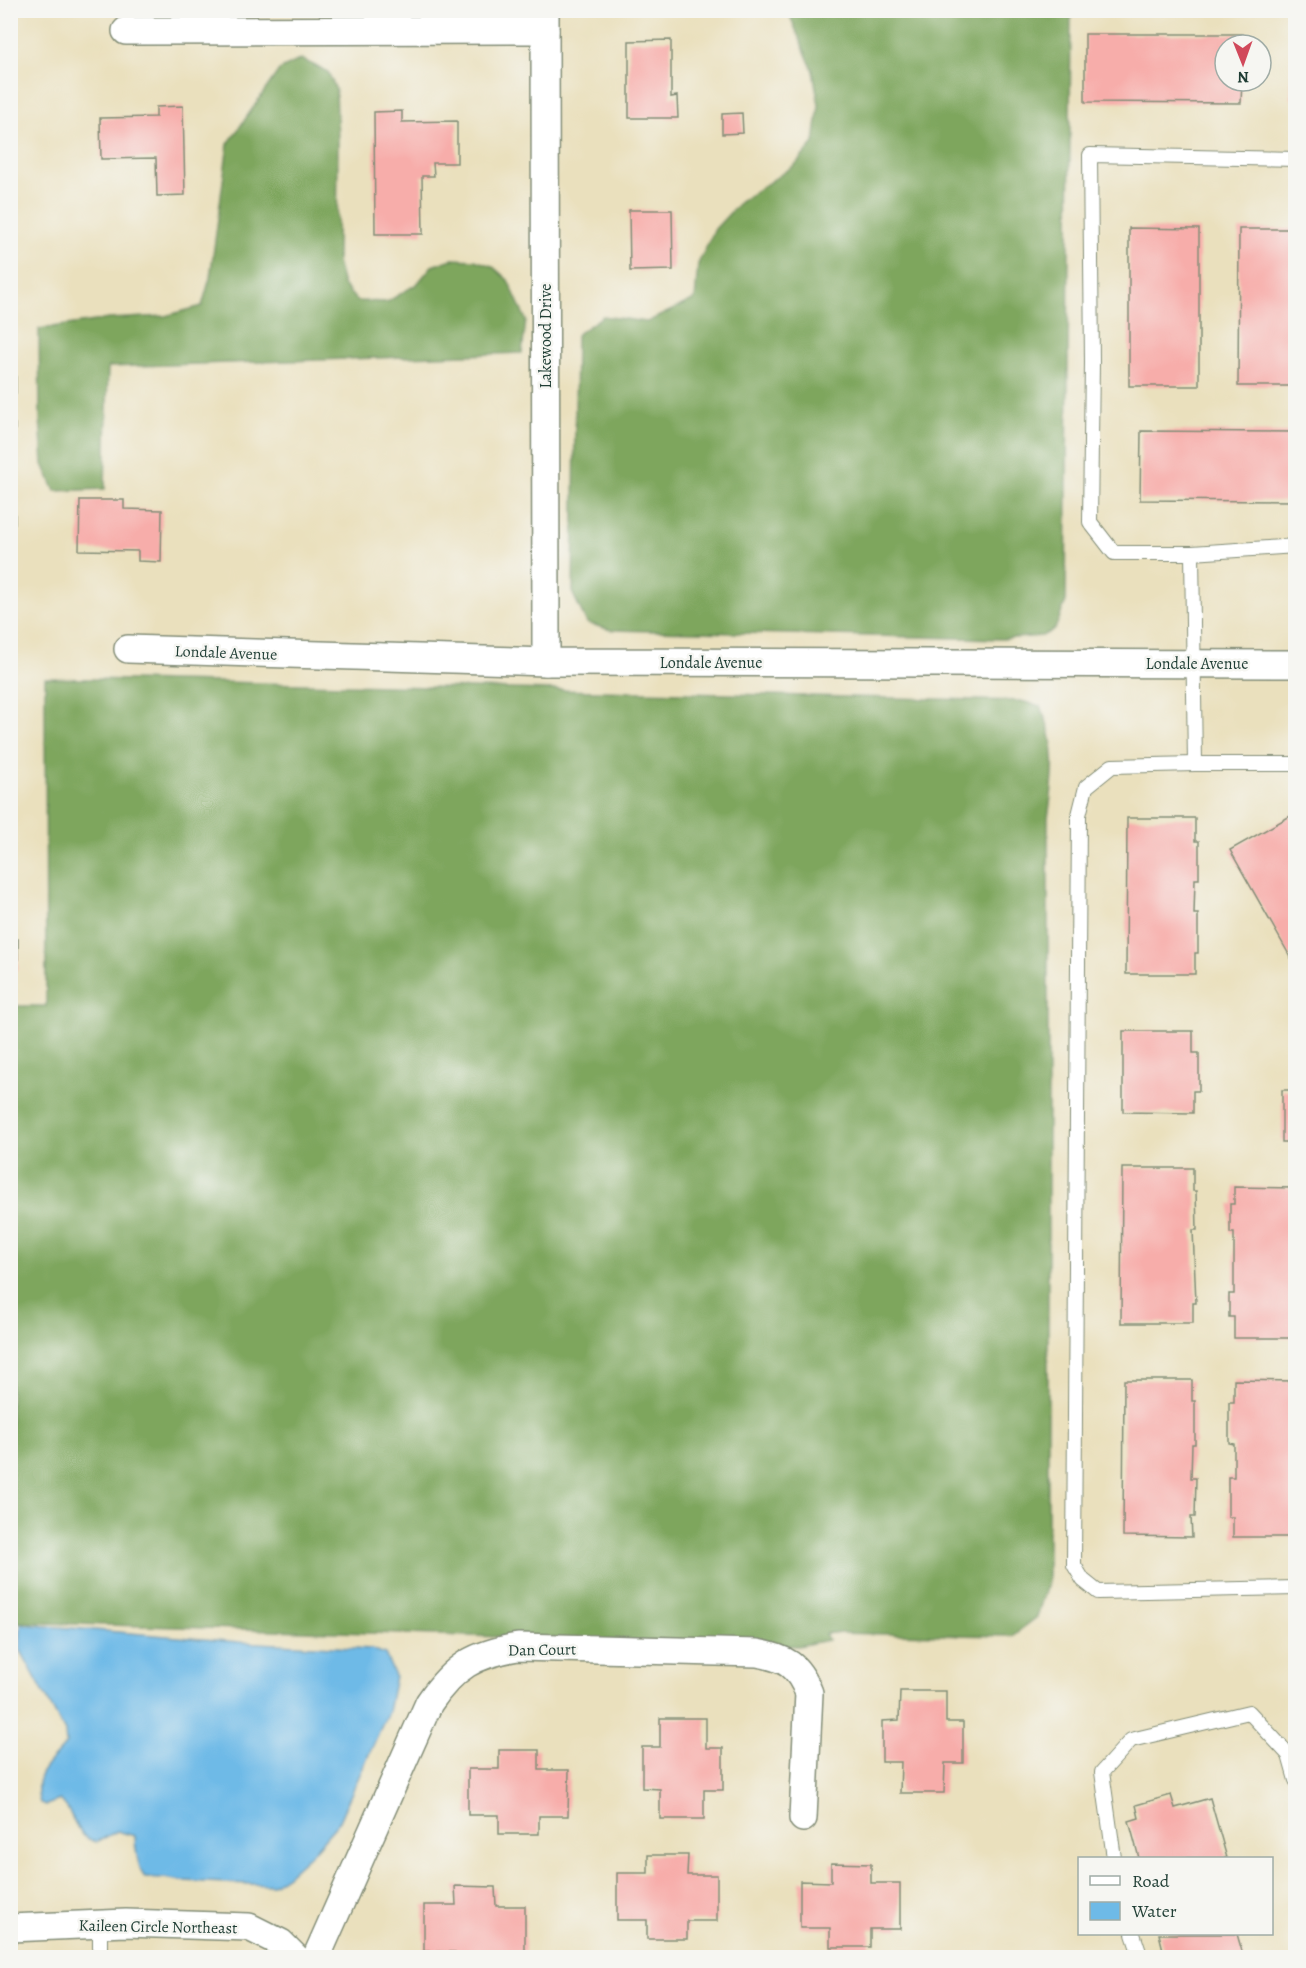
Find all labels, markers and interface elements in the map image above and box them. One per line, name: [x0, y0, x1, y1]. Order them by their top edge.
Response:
north arrow: [1213, 33, 1273, 93]
text: N: [1237, 66, 1249, 88]
street label: Lakewood Drive: [535, 283, 557, 389]
street label: Londale Avenue: [174, 640, 278, 666]
street label: Londale Avenue: [660, 652, 762, 674]
street label: Londale Avenue: [1146, 653, 1248, 675]
street label: Dan Court: [508, 1638, 576, 1662]
legend: [1078, 1857, 1273, 1935]
text: Road: [1132, 1869, 1170, 1893]
text: Water: [1131, 1899, 1177, 1923]
street label: Kaileen Circle Northeast: [78, 1915, 238, 1939]

